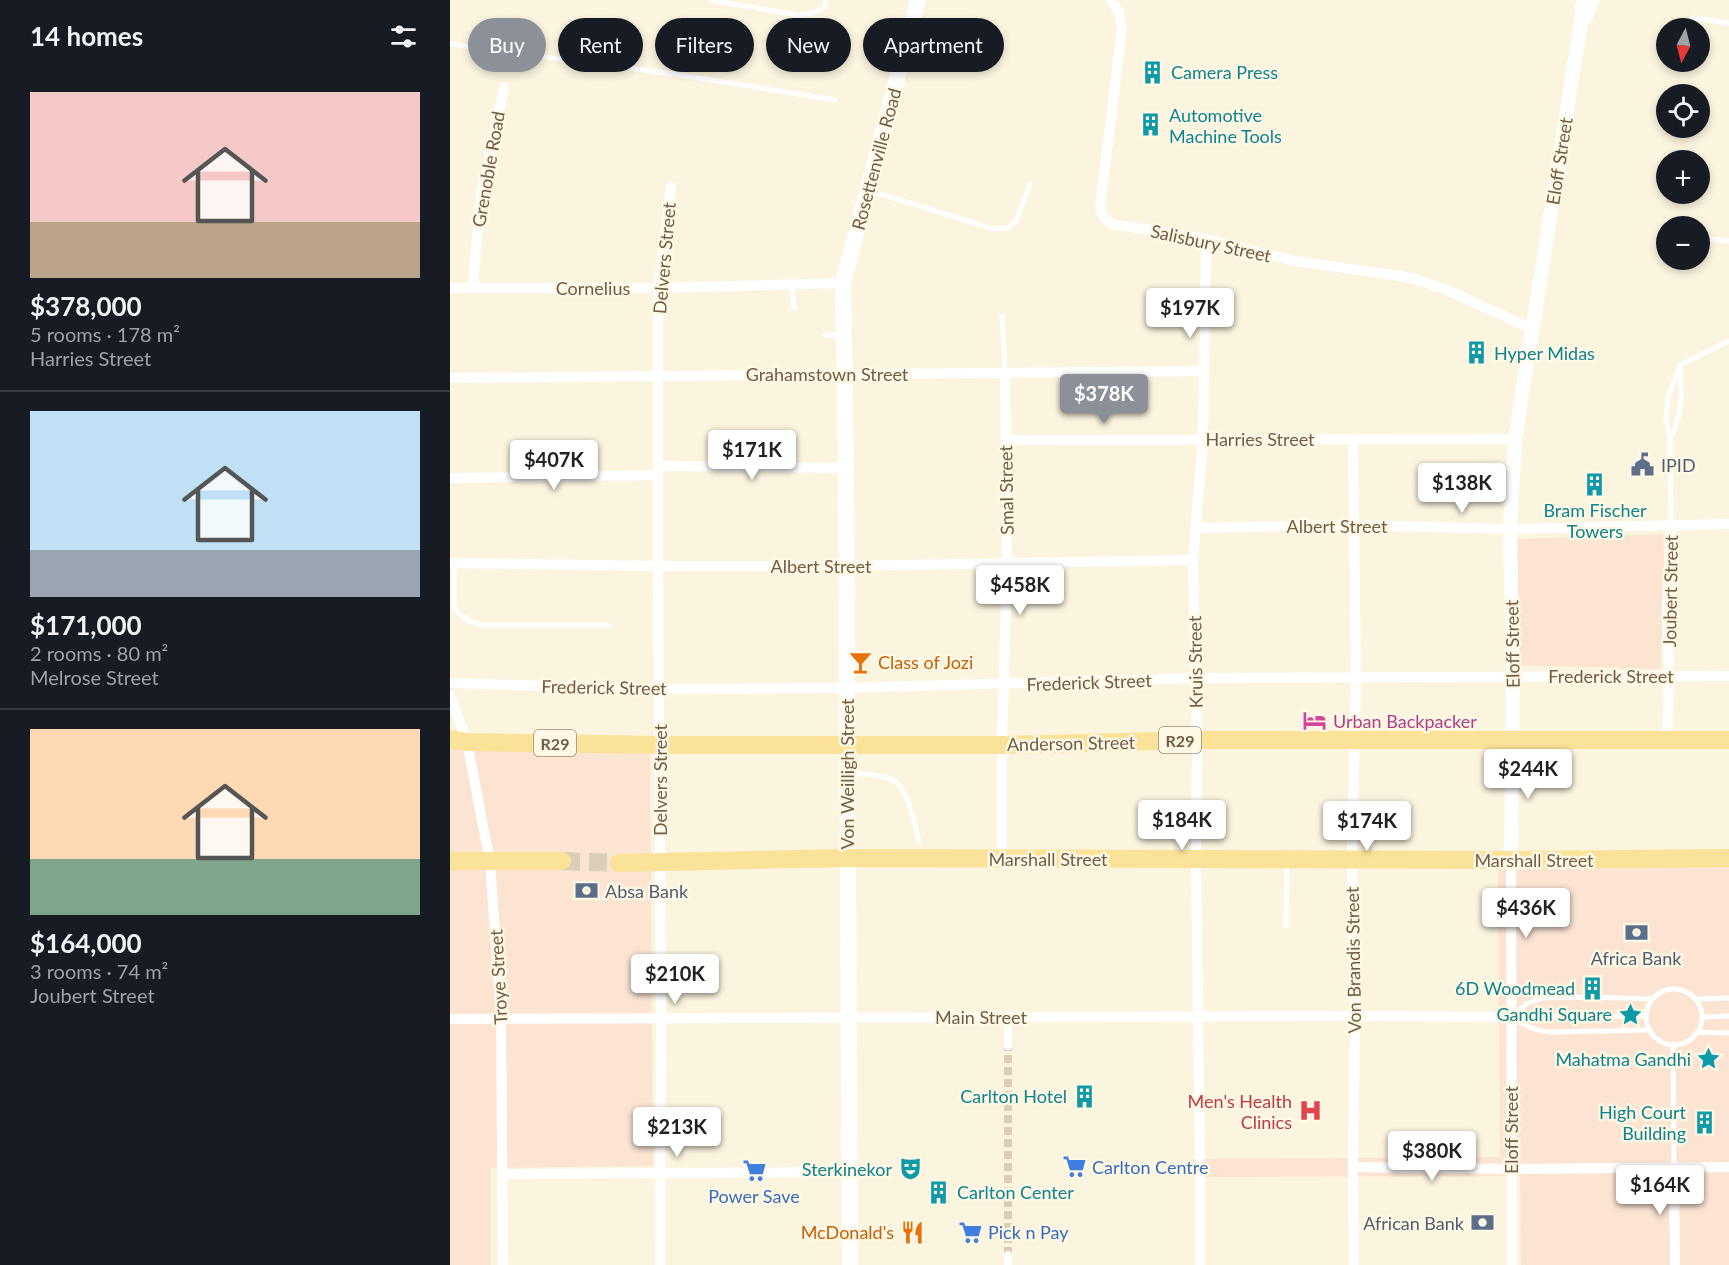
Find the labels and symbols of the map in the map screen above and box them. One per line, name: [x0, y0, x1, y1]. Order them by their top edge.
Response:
north arrow: [1656, 18, 1710, 72]
building icon: Camera Press: [1140, 59, 1166, 85]
place label: Camera Press: [1171, 61, 1278, 83]
street label: Rosettenville Road: [846, 86, 906, 232]
place label: Automotive Machine Tools: [1169, 104, 1282, 147]
street label: Grenoble Road: [467, 109, 509, 229]
building icon: Automotive Machine Tools: [1138, 112, 1164, 138]
street label: Eloff Street: [1541, 115, 1577, 206]
street label: Delvers Street: [648, 201, 680, 315]
street label: Salisbury Street: [1149, 220, 1274, 267]
street label: Cornelius: [556, 277, 630, 299]
pin: $197K: [1148, 288, 1232, 339]
building icon: Hyper Midas: [1463, 340, 1489, 366]
place label: Hyper Midas: [1494, 342, 1595, 364]
street label: Grahamstown Street: [746, 363, 909, 385]
pin: $378K: [1062, 374, 1146, 425]
street label: Harries Street: [1205, 428, 1315, 450]
pin: $171K: [710, 430, 794, 481]
pin: $407K: [512, 440, 596, 491]
street label: Smal Street: [994, 444, 1018, 535]
public building icon: IPID: [1630, 452, 1656, 478]
place label: IPID: [1661, 454, 1696, 476]
pin: $138K: [1420, 463, 1504, 514]
building icon: Bram Fischer Towers: [1582, 471, 1608, 497]
place label: Bram Fischer Towers: [1543, 499, 1647, 542]
street label: Albert Street: [1287, 515, 1388, 537]
street label: Joubert Street: [1658, 534, 1682, 647]
street label: Albert Street: [771, 555, 872, 577]
pin: $458K: [978, 565, 1062, 616]
street label: Eloff Street: [1500, 599, 1524, 688]
street label: Kruis Street: [1183, 615, 1207, 709]
bar icon: Class of Jozi: [847, 649, 873, 675]
place label: Class of Jozi: [878, 651, 973, 673]
street label: Frederick Street: [1548, 665, 1674, 687]
street label: Frederick Street: [1026, 669, 1153, 695]
street label: Frederick Street: [541, 675, 667, 699]
street label: Von Weilligh Street: [836, 698, 858, 850]
hotel icon: Urban Backpacker: [1302, 708, 1328, 734]
place label: Urban Backpacker: [1333, 710, 1477, 732]
street label: Delvers Street: [649, 723, 671, 836]
road number: R29: [1159, 727, 1201, 753]
road number: R29: [534, 730, 576, 756]
street label: Anderson Street: [1007, 731, 1136, 755]
pin: $244K: [1486, 749, 1570, 800]
pin: $184K: [1140, 800, 1224, 851]
pin: $174K: [1325, 801, 1409, 852]
street label: Marshall Street: [988, 848, 1108, 870]
street label: Marshall Street: [1474, 849, 1594, 871]
bank icon: Absa Bank: [574, 878, 600, 904]
place label: Absa Bank: [605, 880, 689, 902]
street label: Von Brandis Street: [1341, 886, 1365, 1034]
pin: $436K: [1484, 888, 1568, 939]
bank icon: Africa Bank: [1623, 919, 1649, 945]
street label: Troye Street: [484, 928, 511, 1025]
place label: Africa Bank: [1591, 947, 1682, 969]
pin: $210K: [633, 954, 717, 1005]
building icon: 6D Woodmead: [1580, 975, 1606, 1001]
place label: 6D Woodmead: [1455, 977, 1575, 999]
place icon: Gandhi Square: [1617, 1001, 1643, 1027]
place label: Gandhi Square: [1496, 1003, 1612, 1025]
street label: Main Street: [935, 1006, 1027, 1028]
place icon: Mahatma Gandhi: [1696, 1046, 1722, 1072]
place label: Mahatma Gandhi: [1555, 1048, 1691, 1070]
building icon: Carlton Hotel: [1072, 1083, 1098, 1109]
place label: Carlton Hotel: [960, 1085, 1067, 1107]
street label: Eloff Street: [1500, 1085, 1522, 1174]
place label: Men's Health Clinics: [1188, 1090, 1292, 1133]
hospital icon: Men's Health Clinics: [1297, 1098, 1323, 1124]
place label: High Court Building: [1599, 1101, 1687, 1144]
pin: $213K: [635, 1107, 719, 1158]
building icon: High Court Building: [1691, 1109, 1717, 1135]
pin: $380K: [1390, 1131, 1474, 1182]
supermarket icon: Carlton Centre: [1061, 1154, 1087, 1180]
theatre icon: Sterkinekor: [897, 1156, 923, 1182]
place label: Carlton Centre: [1092, 1156, 1208, 1178]
supermarket icon: Power Save: [741, 1157, 767, 1183]
place label: Sterkinekor: [802, 1158, 892, 1180]
pin: $164K: [1618, 1165, 1702, 1216]
building icon: Carlton Center: [926, 1179, 952, 1205]
place label: Carlton Center: [957, 1181, 1074, 1203]
place label: Power Save: [708, 1185, 800, 1207]
bank icon: African Bank: [1469, 1210, 1495, 1236]
place label: African Bank: [1363, 1212, 1465, 1234]
restaurant icon: McDonald's: [899, 1219, 925, 1245]
supermarket icon: Pick n Pay: [957, 1219, 983, 1245]
place label: McDonald's: [801, 1221, 894, 1243]
place label: Pick n Pay: [988, 1221, 1069, 1243]

